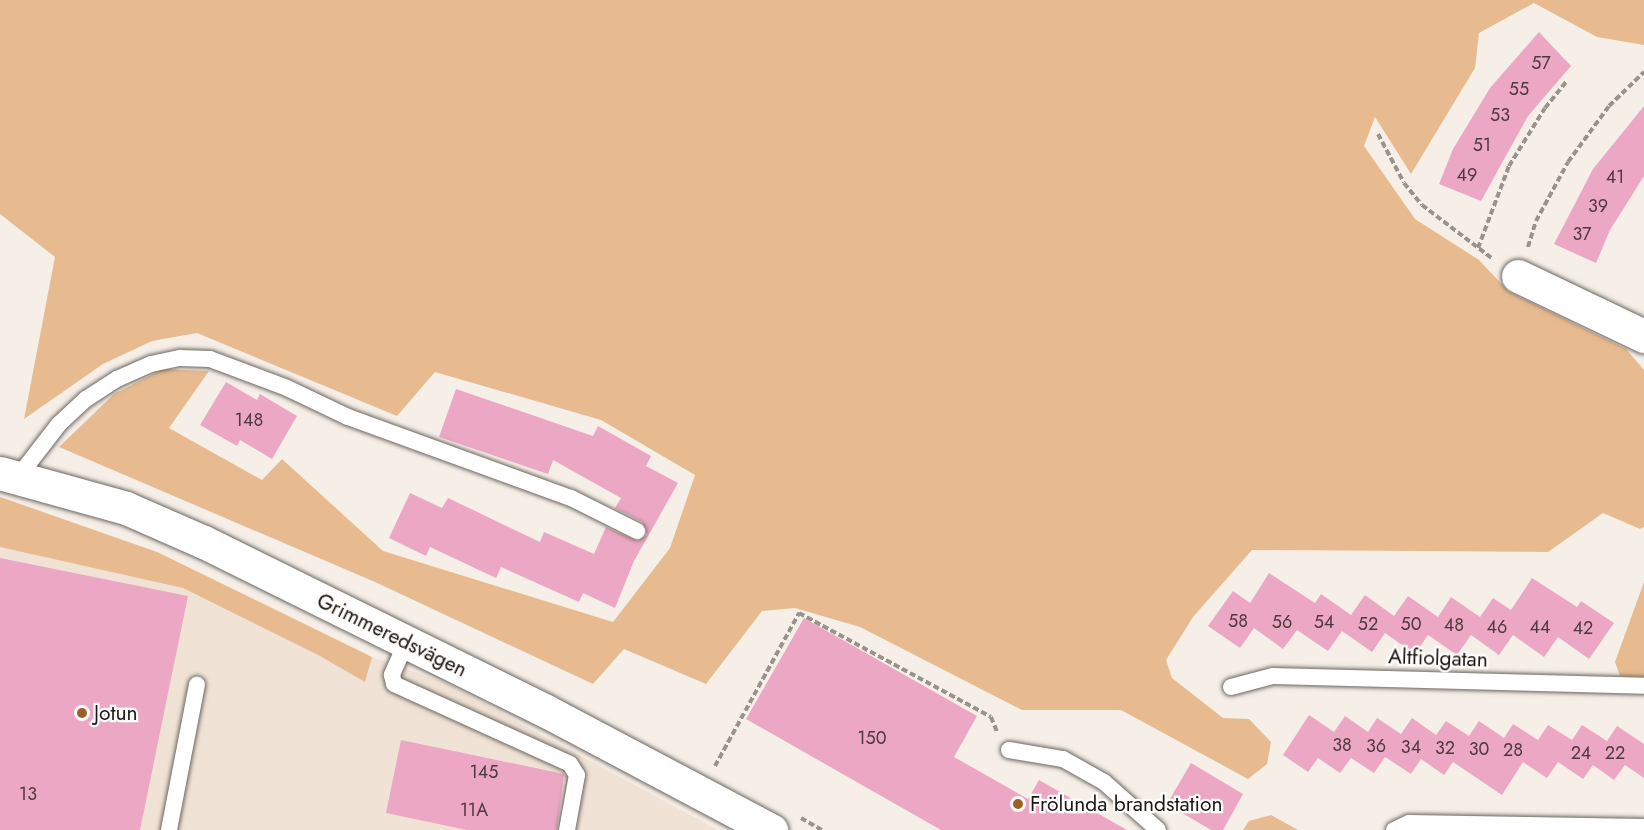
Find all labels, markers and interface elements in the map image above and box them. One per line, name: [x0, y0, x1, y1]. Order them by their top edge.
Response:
house number: 57: [1531, 52, 1551, 74]
house number: 55: [1509, 78, 1529, 100]
house number: 53: [1490, 104, 1510, 126]
house number: 51: [1473, 134, 1491, 156]
house number: 49: [1457, 164, 1477, 186]
house number: 41: [1606, 166, 1624, 188]
house number: 39: [1588, 195, 1608, 217]
house number: 37: [1572, 223, 1592, 245]
house number: 148: [235, 409, 263, 431]
street label: Grimmeredsvägen: [313, 588, 471, 682]
house number: 58: [1228, 610, 1248, 632]
house number: 56: [1272, 611, 1292, 633]
house number: 54: [1314, 611, 1334, 633]
house number: 52: [1358, 613, 1378, 635]
house number: 50: [1401, 613, 1421, 635]
house number: 48: [1444, 614, 1464, 636]
house number: 46: [1487, 616, 1507, 638]
house number: 44: [1530, 616, 1550, 638]
house number: 42: [1573, 617, 1593, 639]
street label: Altfiolgatan: [1388, 644, 1488, 672]
place label: Jotun: [94, 700, 138, 726]
marker: Jotun: [75, 706, 89, 720]
house number: 150: [857, 727, 887, 749]
house number: 38: [1332, 734, 1352, 756]
house number: 36: [1366, 735, 1386, 757]
house number: 34: [1401, 736, 1421, 758]
house number: 32: [1435, 737, 1455, 759]
house number: 30: [1469, 738, 1489, 760]
house number: 28: [1503, 739, 1523, 761]
house number: 24: [1571, 742, 1591, 764]
house number: 22: [1605, 742, 1625, 764]
house number: 145: [470, 761, 498, 783]
house number: 13: [19, 783, 37, 805]
place label: Frölunda brandstation: [1030, 791, 1223, 817]
marker: Frölunda brandstation: [1011, 797, 1025, 811]
house number: 11A: [460, 799, 488, 821]

